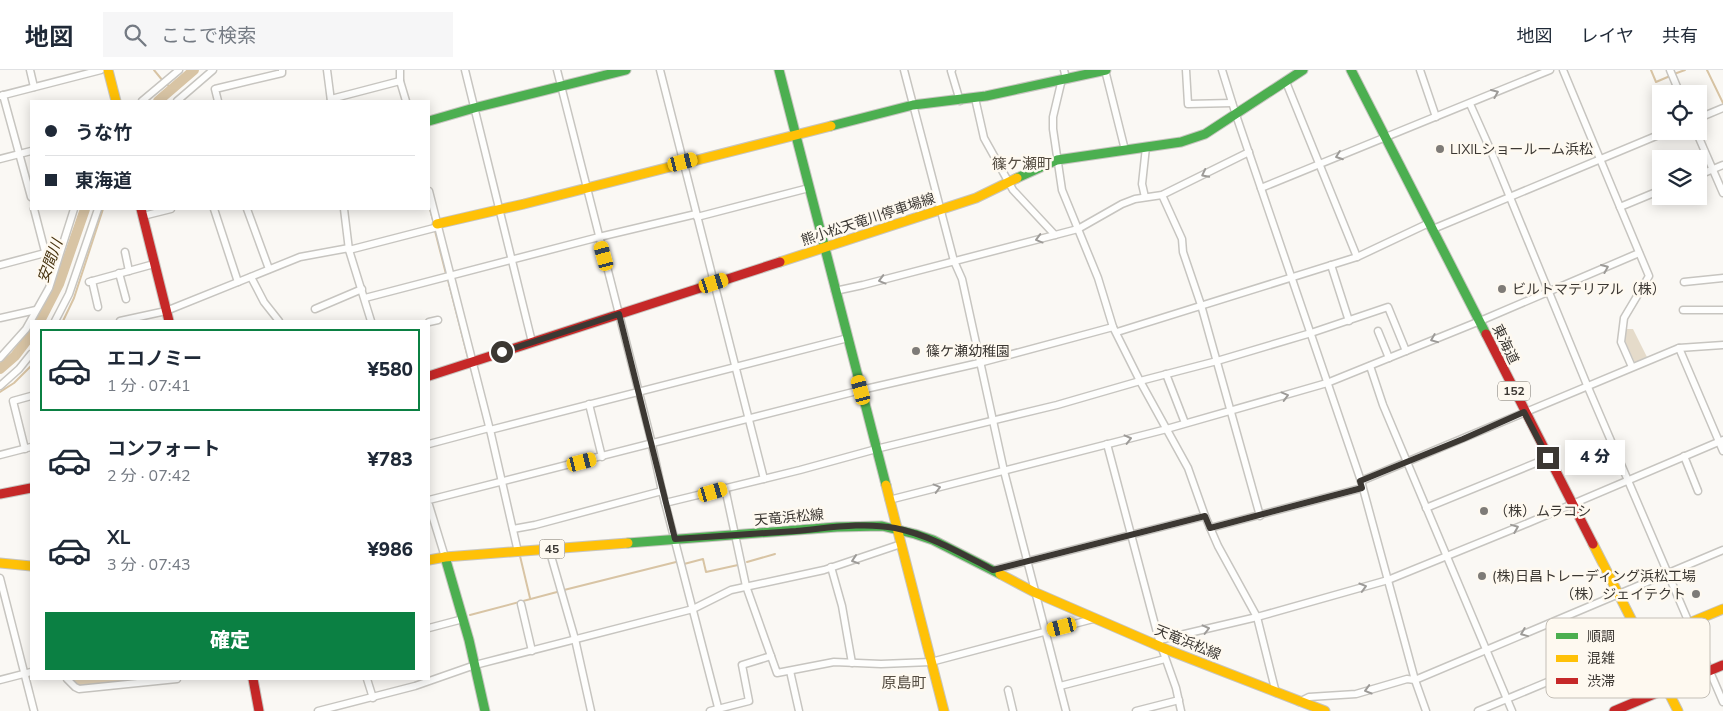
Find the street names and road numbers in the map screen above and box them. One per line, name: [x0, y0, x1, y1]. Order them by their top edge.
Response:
street label: 熊小松天竜川停車場線: [799, 189, 938, 250]
street label: 東海道: [1488, 321, 1523, 367]
road number: 152: [1498, 382, 1530, 401]
street label: 天竜浜松線: [753, 505, 825, 530]
road number: 45: [540, 539, 564, 558]
street label: 天竜浜松線: [1152, 621, 1224, 664]

